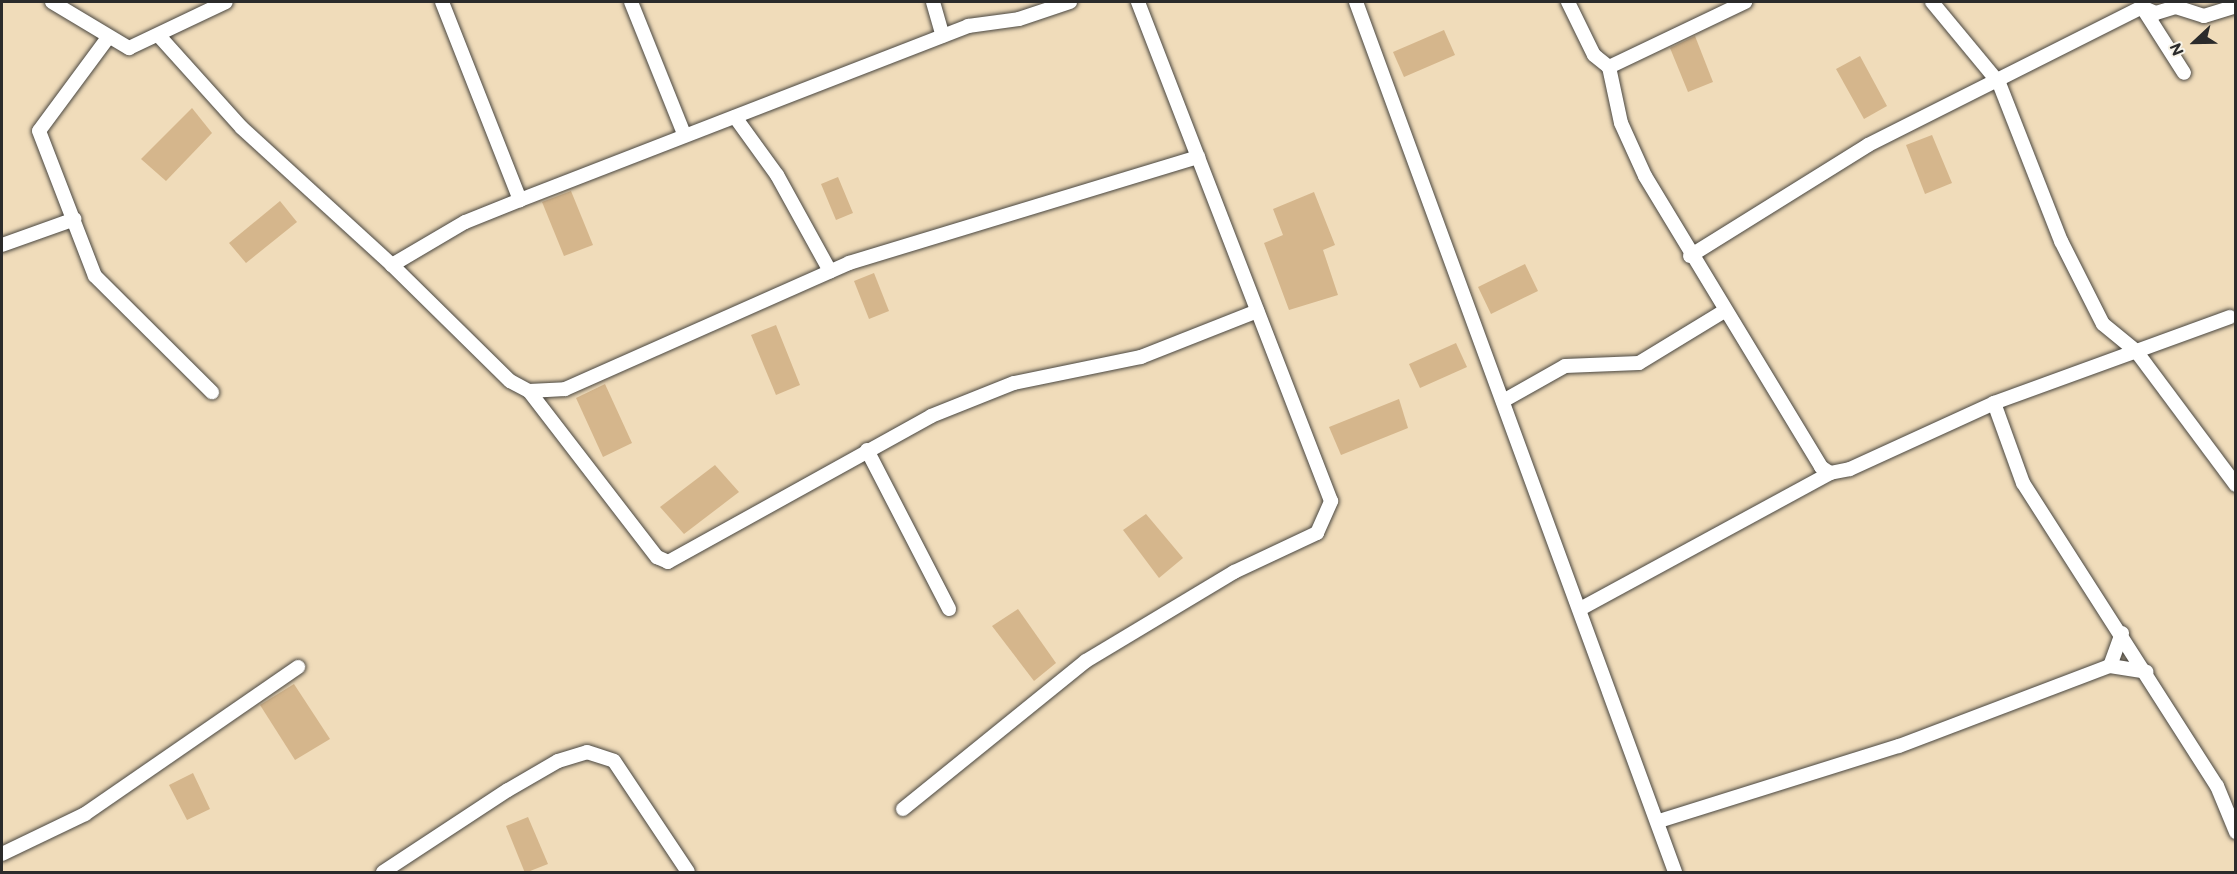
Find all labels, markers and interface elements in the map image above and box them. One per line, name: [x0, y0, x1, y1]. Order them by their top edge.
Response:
north arrow: [2165, 12, 2225, 72]
text: N: [2167, 40, 2189, 58]

